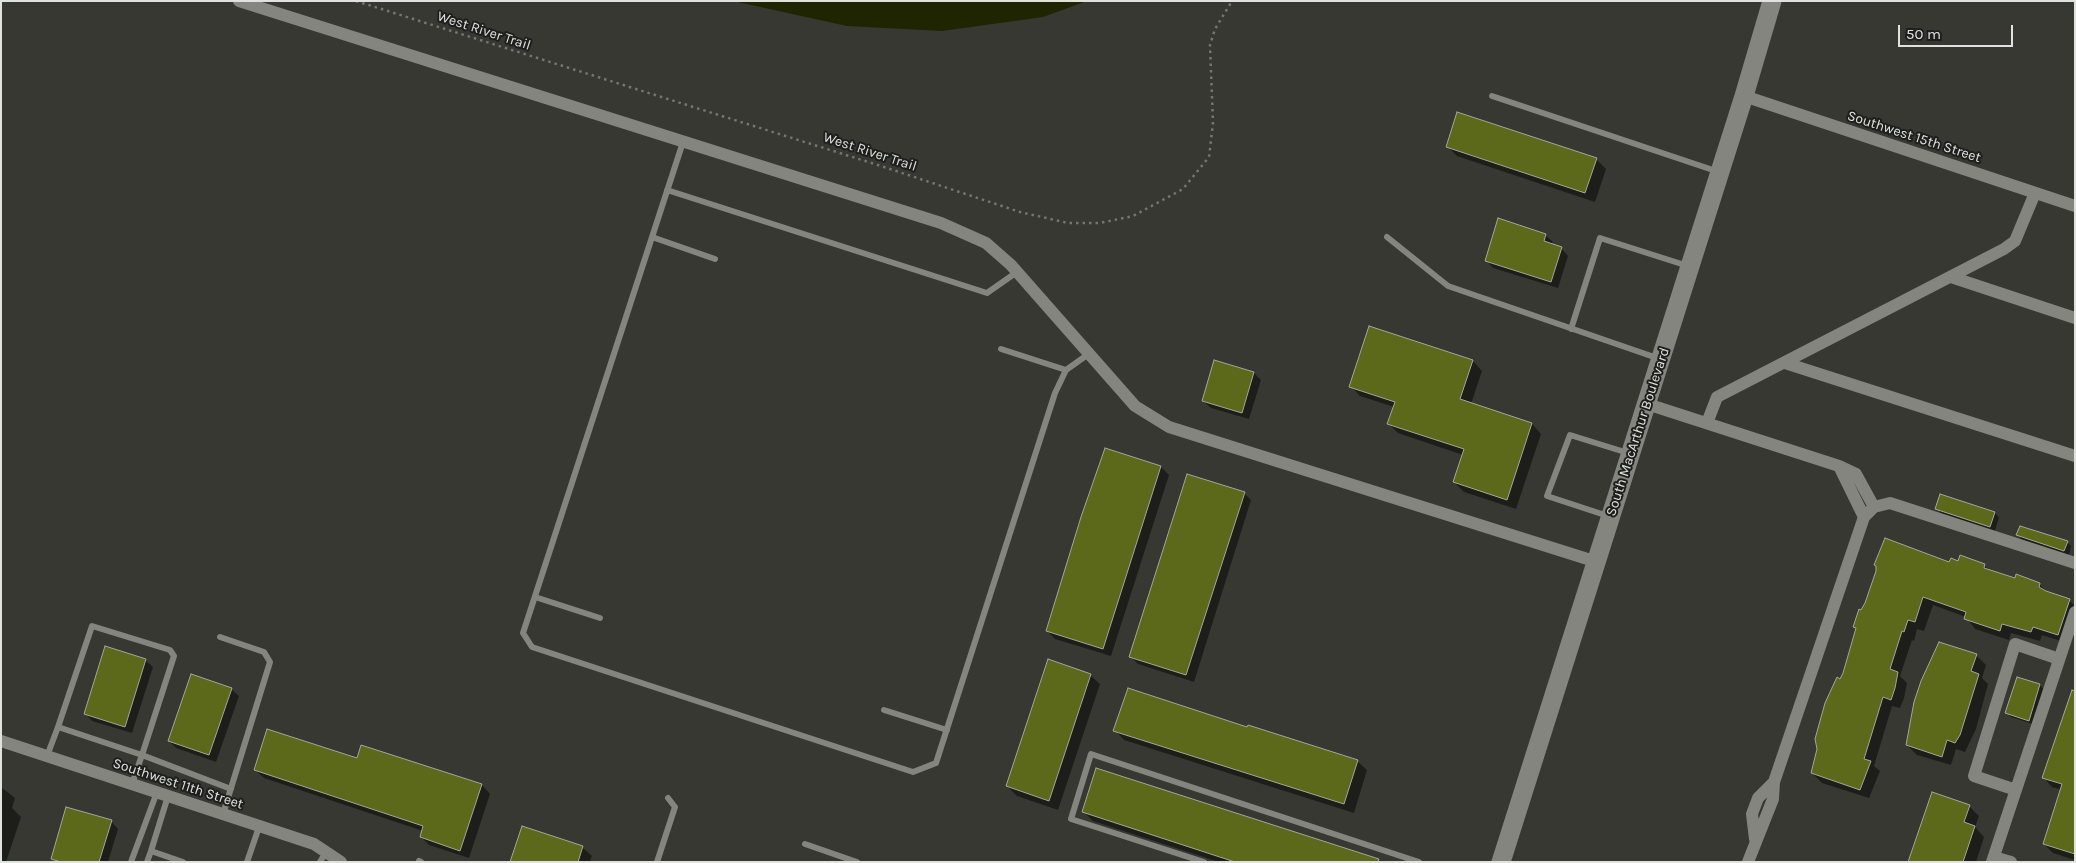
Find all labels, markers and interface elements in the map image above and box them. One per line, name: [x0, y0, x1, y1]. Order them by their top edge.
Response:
street label: West River Trail: [435, 8, 533, 54]
scale bar: [1901, 15, 2016, 47]
text: 50 m: [1906, 25, 1941, 43]
street label: Southwest 15th Street: [1845, 107, 1983, 167]
street label: West River Trail: [821, 129, 919, 175]
street label: South MacArthur Boulevard: [1603, 346, 1673, 518]
street label: Southwest 11th Street: [111, 755, 245, 813]

